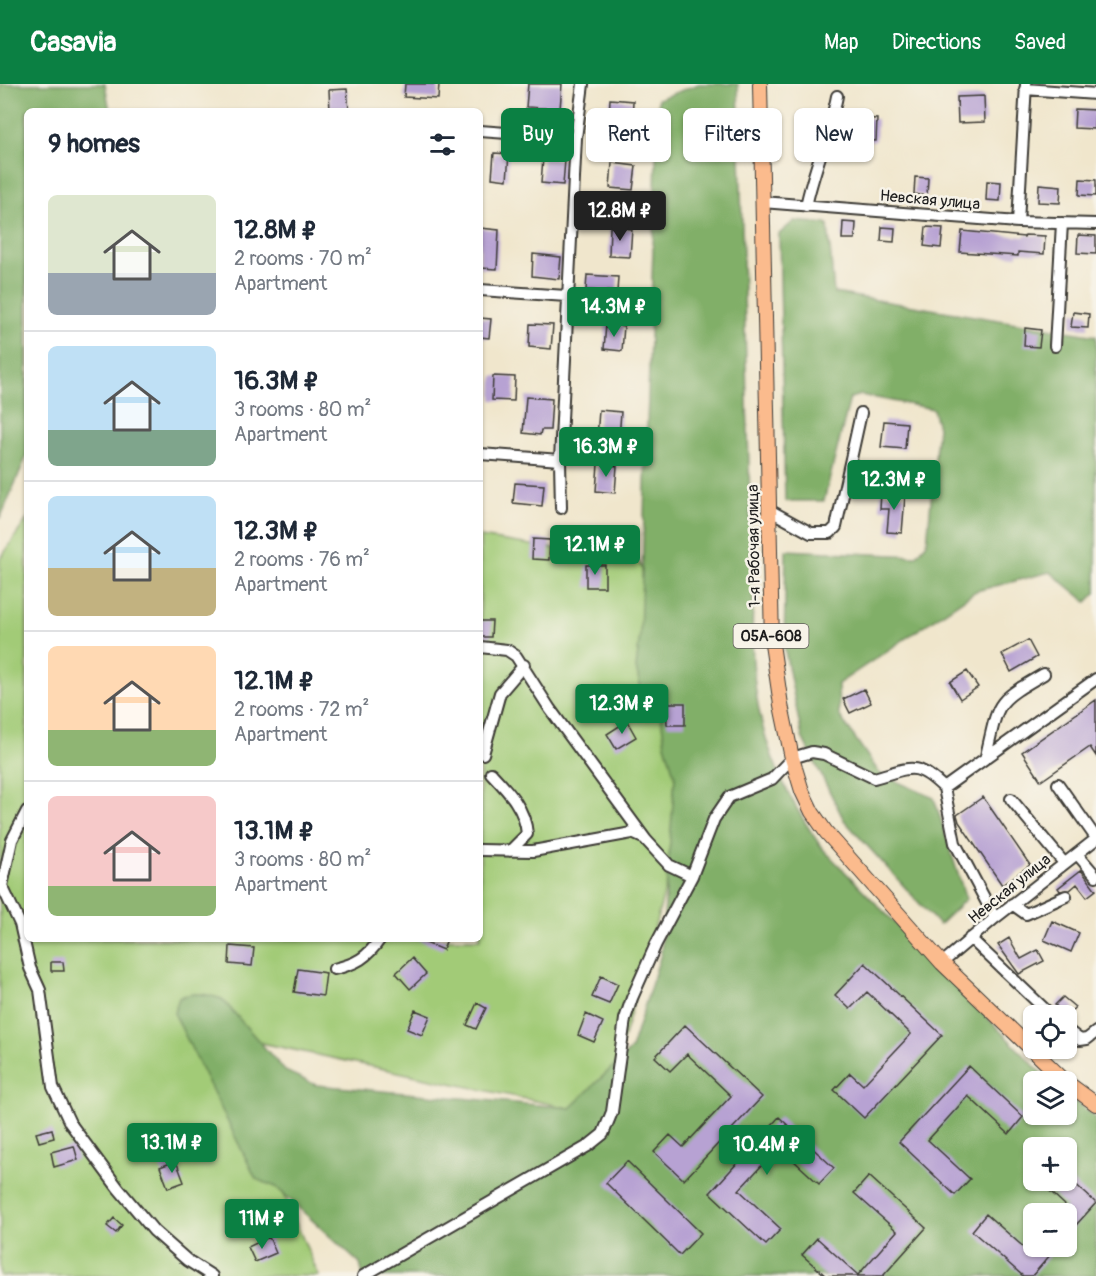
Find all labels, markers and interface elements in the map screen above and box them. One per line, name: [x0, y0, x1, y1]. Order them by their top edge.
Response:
text: Casavia: [30, 25, 116, 60]
text: Map: [824, 29, 859, 56]
text: Directions: [892, 29, 981, 56]
text: Saved: [1014, 29, 1066, 56]
chip: Buy: [501, 108, 574, 162]
chip: Rent: [586, 108, 671, 162]
chip: Filters: [683, 108, 782, 162]
chip: New: [794, 108, 874, 162]
text: 9 homes: [48, 128, 140, 160]
icon: filters: [426, 128, 459, 161]
street label: Невская улица: [879, 186, 981, 214]
pin: 12.8M ₽: [565, 191, 675, 242]
text: 12.8M ₽: [588, 198, 652, 223]
text: 12.8M ₽: [234, 214, 317, 246]
icon: home: [96, 219, 168, 291]
text: 2 rooms · 70 m²: [234, 246, 372, 271]
text: Apartment: [234, 271, 327, 296]
pin: 14.3M ₽: [559, 287, 669, 338]
text: 14.3M ₽: [581, 294, 647, 319]
text: 16.3M ₽: [234, 365, 319, 397]
icon: home: [96, 370, 168, 442]
text: 3 rooms · 80 m²: [234, 397, 371, 422]
text: Apartment: [234, 422, 327, 447]
pin: 16.3M ₽: [551, 427, 661, 478]
text: 16.3M ₽: [573, 434, 639, 459]
pin: 12.3M ₽: [839, 460, 949, 511]
text: 12.3M ₽: [861, 467, 927, 492]
street label: 1-я Рабочая улица: [743, 484, 765, 608]
text: 12.3M ₽: [234, 515, 319, 547]
icon: home: [96, 520, 168, 592]
pin: 12.1M ₽: [540, 525, 650, 576]
text: 12.1M ₽: [564, 532, 626, 557]
text: 2 rooms · 76 m²: [234, 547, 370, 572]
text: Apartment: [234, 572, 327, 597]
road number: 05А-608: [734, 624, 808, 648]
text: 12.1M ₽: [234, 665, 315, 697]
icon: home: [96, 670, 168, 742]
pin: 12.3M ₽: [567, 684, 677, 735]
text: 12.3M ₽: [589, 691, 655, 716]
text: 2 rooms · 72 m²: [234, 697, 369, 722]
text: Apartment: [234, 722, 327, 747]
text: 13.1M ₽: [234, 815, 315, 847]
icon: home: [96, 820, 168, 892]
text: 3 rooms · 80 m²: [234, 847, 371, 872]
street label: Невская улица: [964, 849, 1055, 928]
text: Apartment: [234, 872, 327, 897]
map controls: [1023, 1005, 1077, 1257]
button: locate: [1023, 1005, 1077, 1059]
button: layers: [1023, 1071, 1077, 1125]
pin: 13.1M ₽: [117, 1123, 227, 1174]
pin: 10.4M ₽: [712, 1125, 822, 1176]
text: 13.1M ₽: [141, 1130, 203, 1155]
text: 10.4M ₽: [733, 1132, 801, 1157]
button: +: [1023, 1137, 1077, 1191]
pin: 11M ₽: [220, 1199, 304, 1250]
button: −: [1023, 1203, 1077, 1257]
text: 11M ₽: [239, 1206, 285, 1231]

